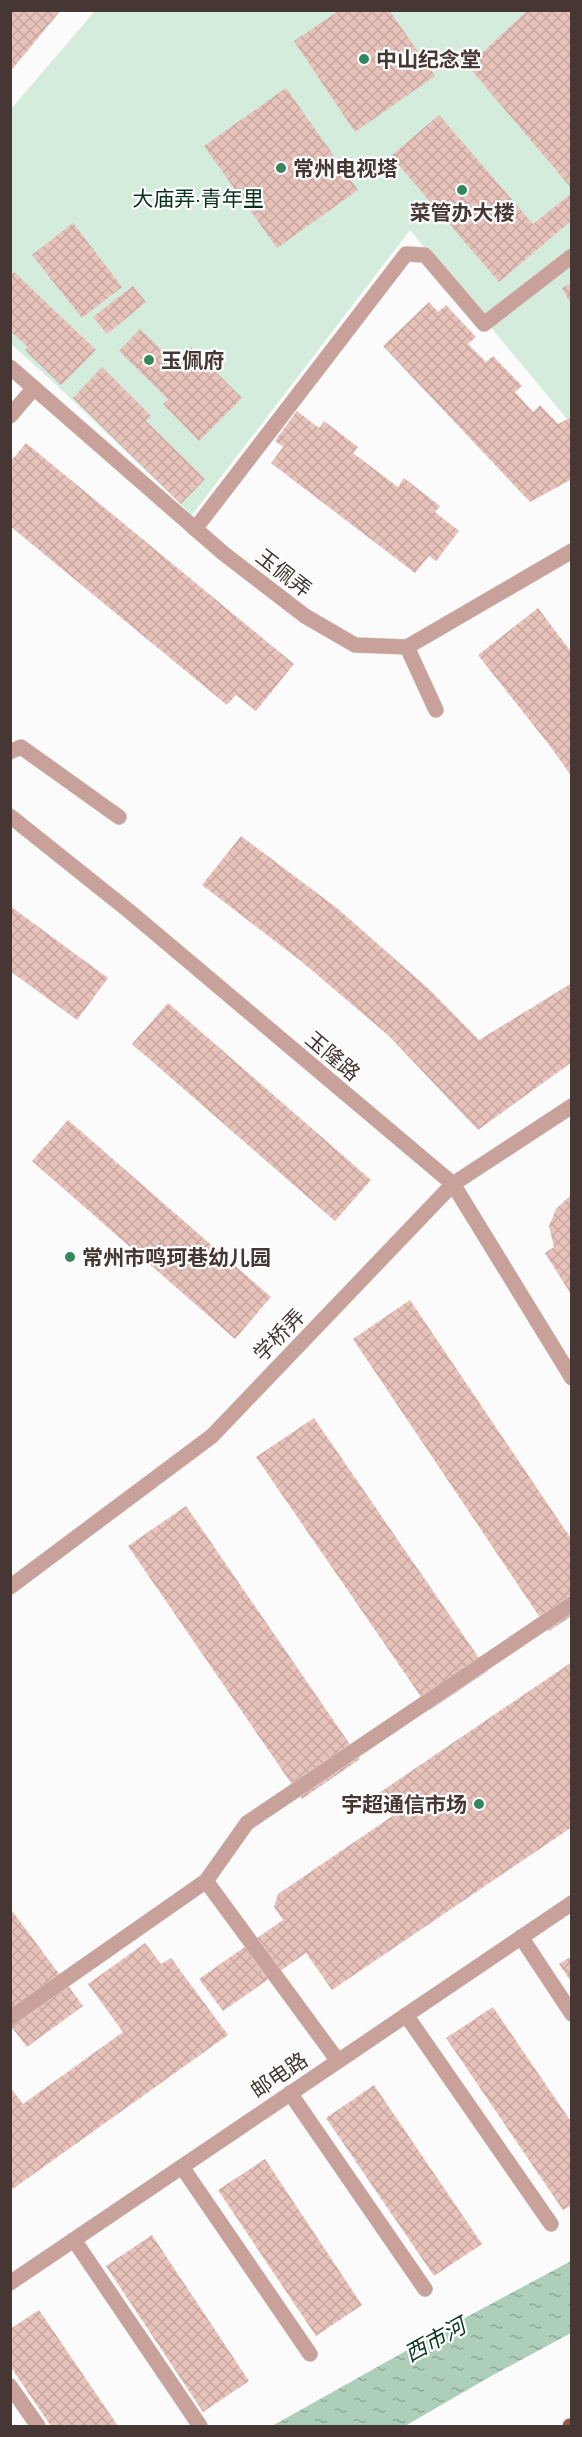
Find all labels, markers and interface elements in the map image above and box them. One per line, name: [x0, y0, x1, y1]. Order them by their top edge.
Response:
place label: 中山纪念堂: [376, 47, 481, 72]
marker: 中山纪念堂: [357, 52, 371, 66]
place label: 常州电视塔: [293, 156, 398, 181]
marker: 常州电视塔: [274, 161, 288, 175]
marker: 菜管办大楼: [455, 183, 469, 197]
park label: 大庙弄·青年里: [132, 186, 264, 211]
place label: 菜管办大楼: [410, 200, 515, 225]
place label: 玉佩府: [161, 348, 224, 373]
marker: 玉佩府: [142, 353, 156, 367]
street label: 玉佩弄: [251, 544, 317, 602]
street label: 玉隆路: [301, 1026, 365, 1086]
place label: 常州市鸣珂巷幼儿园: [82, 1245, 271, 1270]
marker: 常州市鸣珂巷幼儿园: [63, 1250, 77, 1264]
street label: 学桥弄: [248, 1304, 310, 1366]
place label: 宇超通信市场: [341, 1792, 467, 1817]
marker: 宇超通信市场: [472, 1797, 486, 1811]
street label: 邮电路: [246, 2047, 312, 2103]
water label: 西市河: [400, 2310, 474, 2368]

